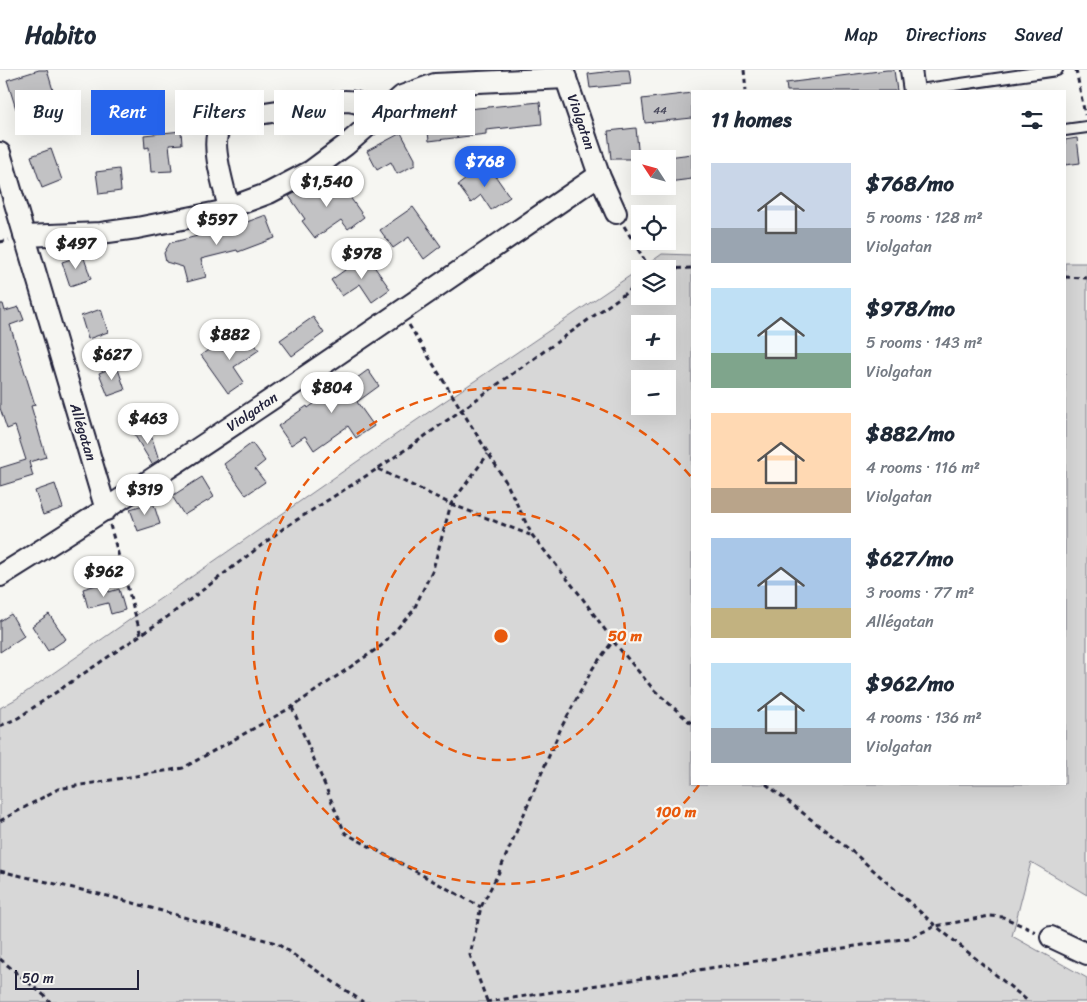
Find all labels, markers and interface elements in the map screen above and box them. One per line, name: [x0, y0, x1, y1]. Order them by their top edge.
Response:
text: Habito: [25, 14, 96, 56]
text: Map: [845, 19, 878, 51]
text: Directions: [906, 19, 987, 51]
text: Saved: [1015, 19, 1062, 51]
chip: Buy: [15, 90, 81, 135]
chip: Rent: [91, 90, 165, 135]
chip: Filters: [175, 90, 264, 135]
chip: New: [274, 90, 344, 135]
chip: Apartment: [354, 90, 475, 135]
street label: Violgatan: [560, 91, 602, 154]
house number: 44: [653, 101, 667, 120]
text: 11 homes: [711, 101, 792, 139]
icon: filters: [1018, 106, 1046, 134]
pin: $768: [455, 146, 515, 188]
text: $768: [466, 147, 504, 176]
north arrow: [631, 150, 676, 195]
map controls: [631, 150, 676, 415]
text: $768/mo: [866, 165, 954, 203]
pin: $1,540: [286, 166, 368, 208]
text: $1,540: [301, 167, 353, 196]
icon: home: [751, 183, 811, 243]
text: 5 rooms · 128 m²: [866, 203, 983, 232]
pin: $597: [187, 204, 247, 246]
text: $597: [197, 205, 237, 234]
button: locate: [631, 205, 676, 250]
pin: $497: [46, 228, 106, 270]
text: $497: [56, 229, 96, 258]
text: Violgatan: [866, 232, 932, 261]
pin: $978: [332, 238, 392, 280]
text: $978: [342, 239, 382, 268]
button: layers: [631, 260, 676, 305]
text: $978/mo: [866, 290, 955, 328]
icon: home: [751, 308, 811, 368]
button: +: [631, 315, 676, 360]
pin: $882: [200, 318, 260, 361]
text: $882: [210, 320, 250, 349]
text: 5 rooms · 143 m²: [866, 328, 983, 357]
pin: $627: [82, 338, 142, 381]
text: $627: [93, 340, 131, 369]
text: Violgatan: [866, 357, 932, 386]
button: −: [631, 370, 676, 415]
pin: $804: [302, 372, 362, 414]
text: $804: [312, 373, 352, 402]
street label: Violgatan: [221, 385, 283, 438]
street label: Allégatan: [62, 399, 104, 464]
pin: $463: [118, 402, 178, 445]
text: $463: [129, 404, 167, 433]
text: $882/mo: [866, 415, 955, 453]
icon: home: [751, 433, 811, 493]
text: 4 rooms · 116 m²: [866, 453, 980, 482]
pin: $319: [115, 474, 175, 516]
text: $319: [127, 475, 163, 504]
text: Violgatan: [866, 482, 932, 511]
text: $627/mo: [866, 540, 953, 578]
pin: $962: [74, 556, 134, 598]
text: $962: [85, 557, 123, 586]
icon: home: [751, 558, 811, 618]
text: 3 rooms · 77 m²: [866, 578, 974, 607]
text: Allégatan: [866, 607, 934, 636]
text: 50 m: [608, 623, 643, 649]
centre of rings: [492, 627, 510, 645]
text: $962/mo: [866, 665, 954, 703]
icon: home: [751, 683, 811, 743]
text: 4 rooms · 136 m²: [866, 703, 982, 732]
text: Violgatan: [866, 732, 932, 761]
text: 100 m: [656, 799, 697, 825]
text: 50 m: [22, 966, 54, 991]
scale bar: [15, 967, 139, 990]

